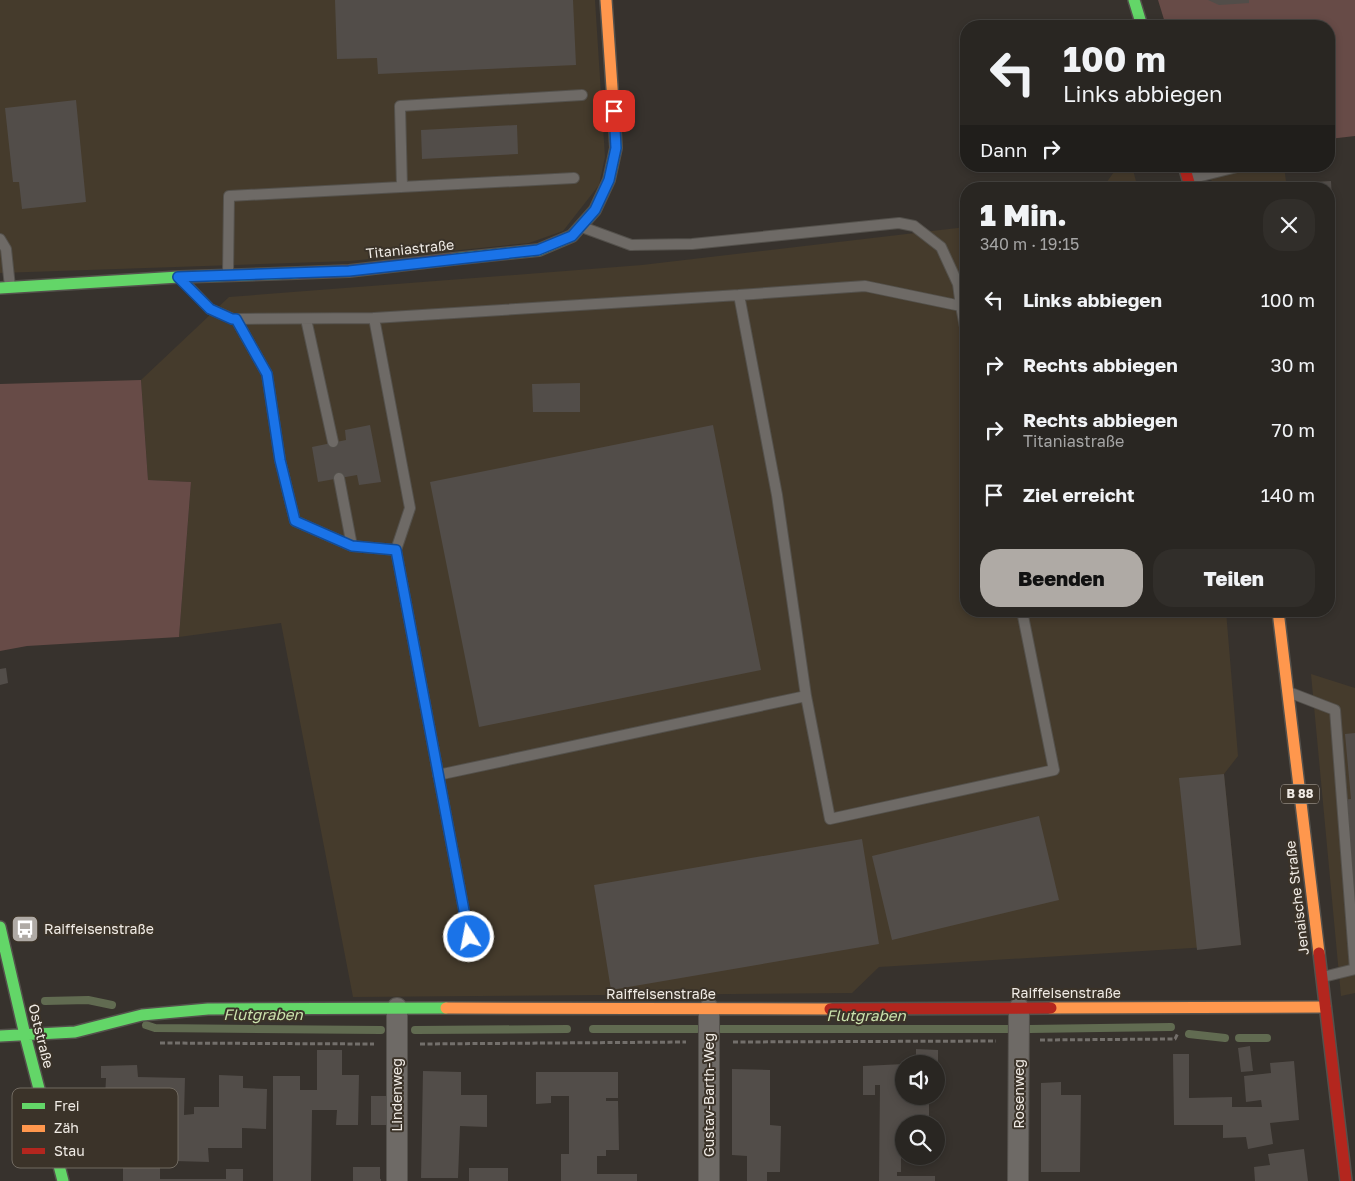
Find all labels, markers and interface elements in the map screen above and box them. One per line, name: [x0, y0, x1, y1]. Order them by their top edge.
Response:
text: 100 m: [1063, 38, 1166, 80]
icon: left: [980, 40, 1045, 105]
text: Links abbiegen: [1063, 80, 1223, 107]
pin: [593, 90, 635, 132]
icon: arrive: [600, 97, 628, 125]
icon: right: [1037, 135, 1065, 163]
text: Dann: [980, 138, 1027, 161]
text: 1 Min.: [980, 197, 1067, 233]
button: close: [1263, 199, 1315, 251]
text: 340 m · 19:15: [980, 234, 1079, 254]
street label: Titaniastraße: [365, 235, 455, 262]
icon: left: [980, 286, 1008, 314]
text: Links abbiegen: [1023, 288, 1162, 311]
text: 100 m: [1261, 288, 1315, 311]
icon: right: [980, 351, 1008, 379]
text: Rechts abbiegen: [1023, 353, 1178, 376]
text: 30 m: [1271, 353, 1315, 376]
text: Rechts abbiegen: [1023, 408, 1178, 431]
icon: right: [980, 416, 1008, 444]
text: 70 m: [1272, 418, 1315, 441]
text: Titaniastraße: [1023, 431, 1124, 451]
icon: arrive: [980, 481, 1008, 509]
text: Ziel erreicht: [1023, 483, 1135, 506]
text: 140 m: [1261, 483, 1315, 506]
button: Beenden: [980, 549, 1143, 607]
button: Teilen: [1153, 549, 1315, 607]
road number: B 88: [1281, 784, 1319, 804]
street label: Jenaische Straße: [1281, 840, 1312, 956]
position arrow: [442, 910, 494, 962]
bus stop icon: Raiffeisenstraße: [10, 914, 40, 944]
place label: Raiffeisenstraße: [44, 920, 154, 937]
street label: Raiffeisenstraße: [1011, 984, 1121, 1001]
street label: Raiffeisenstraße: [606, 985, 716, 1002]
street label: Oststraße: [25, 1002, 58, 1070]
water label: Flutgraben: [223, 1005, 303, 1024]
water label: Flutgraben: [826, 1006, 906, 1025]
street label: Gustav-Barth-Weg: [700, 1033, 717, 1157]
map controls: [895, 1055, 945, 1165]
button: sound: [895, 1055, 945, 1105]
street label: Lindenweg: [388, 1058, 405, 1132]
street label: Rosenweg: [1010, 1059, 1027, 1129]
legend: [12, 1088, 178, 1168]
text: Frei: [54, 1097, 80, 1114]
button: search: [895, 1115, 945, 1165]
text: Zäh: [54, 1119, 79, 1136]
text: Stau: [54, 1142, 85, 1159]

